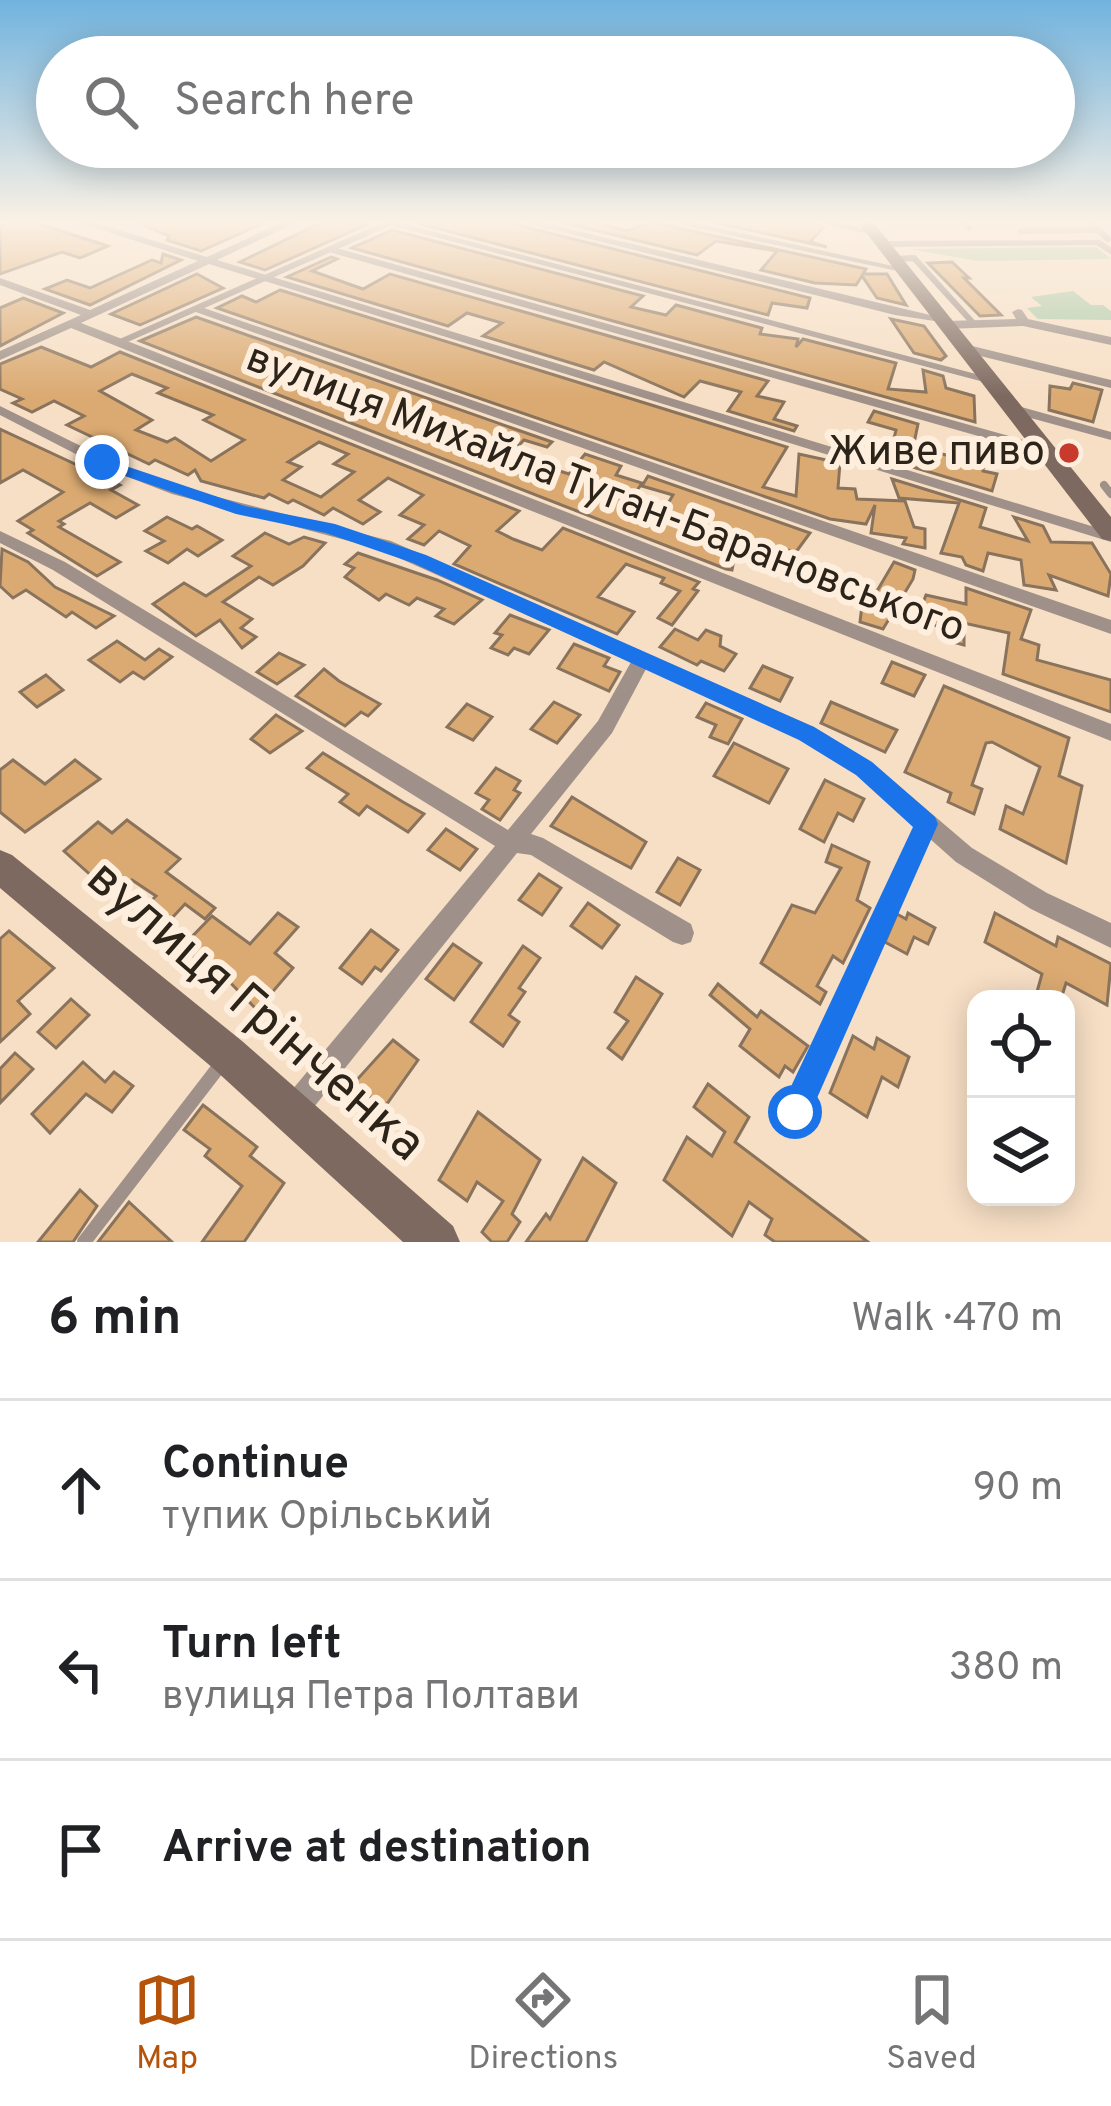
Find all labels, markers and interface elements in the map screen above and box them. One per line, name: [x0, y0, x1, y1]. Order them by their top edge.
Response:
search box: [36, 36, 1075, 168]
icon: search: [78, 69, 144, 135]
text: Search here: [174, 74, 414, 131]
street label: вулиця Михайла Туган-Барановського: [238, 333, 972, 657]
place label: Живе пиво: [828, 427, 1045, 480]
route end: [75, 435, 129, 489]
marker: Живе пиво: [1056, 440, 1082, 466]
street label: вулиця Грінченка: [71, 848, 437, 1178]
map controls: [967, 990, 1075, 1206]
button: locate: [967, 990, 1075, 1098]
route start: [768, 1085, 822, 1139]
button: layers: [967, 1098, 1075, 1206]
text: 6 min: [48, 1288, 181, 1353]
text: Walk · 470 m: [851, 1296, 1063, 1345]
text: Continue: [162, 1437, 349, 1494]
icon: ahead: [48, 1457, 114, 1523]
text: 90 m: [973, 1465, 1063, 1514]
text: тупик Орільський: [162, 1494, 492, 1543]
text: Turn left: [162, 1617, 341, 1674]
icon: left: [48, 1637, 114, 1703]
text: 380 m: [949, 1645, 1063, 1694]
text: вулиця Петра Полтави: [162, 1674, 580, 1723]
icon: arrive: [48, 1817, 114, 1883]
text: Arrive at destination: [162, 1821, 592, 1878]
tab: Map: [134, 1967, 200, 2081]
tab: Directions: [468, 1967, 618, 2081]
tab: Saved: [886, 1967, 977, 2081]

